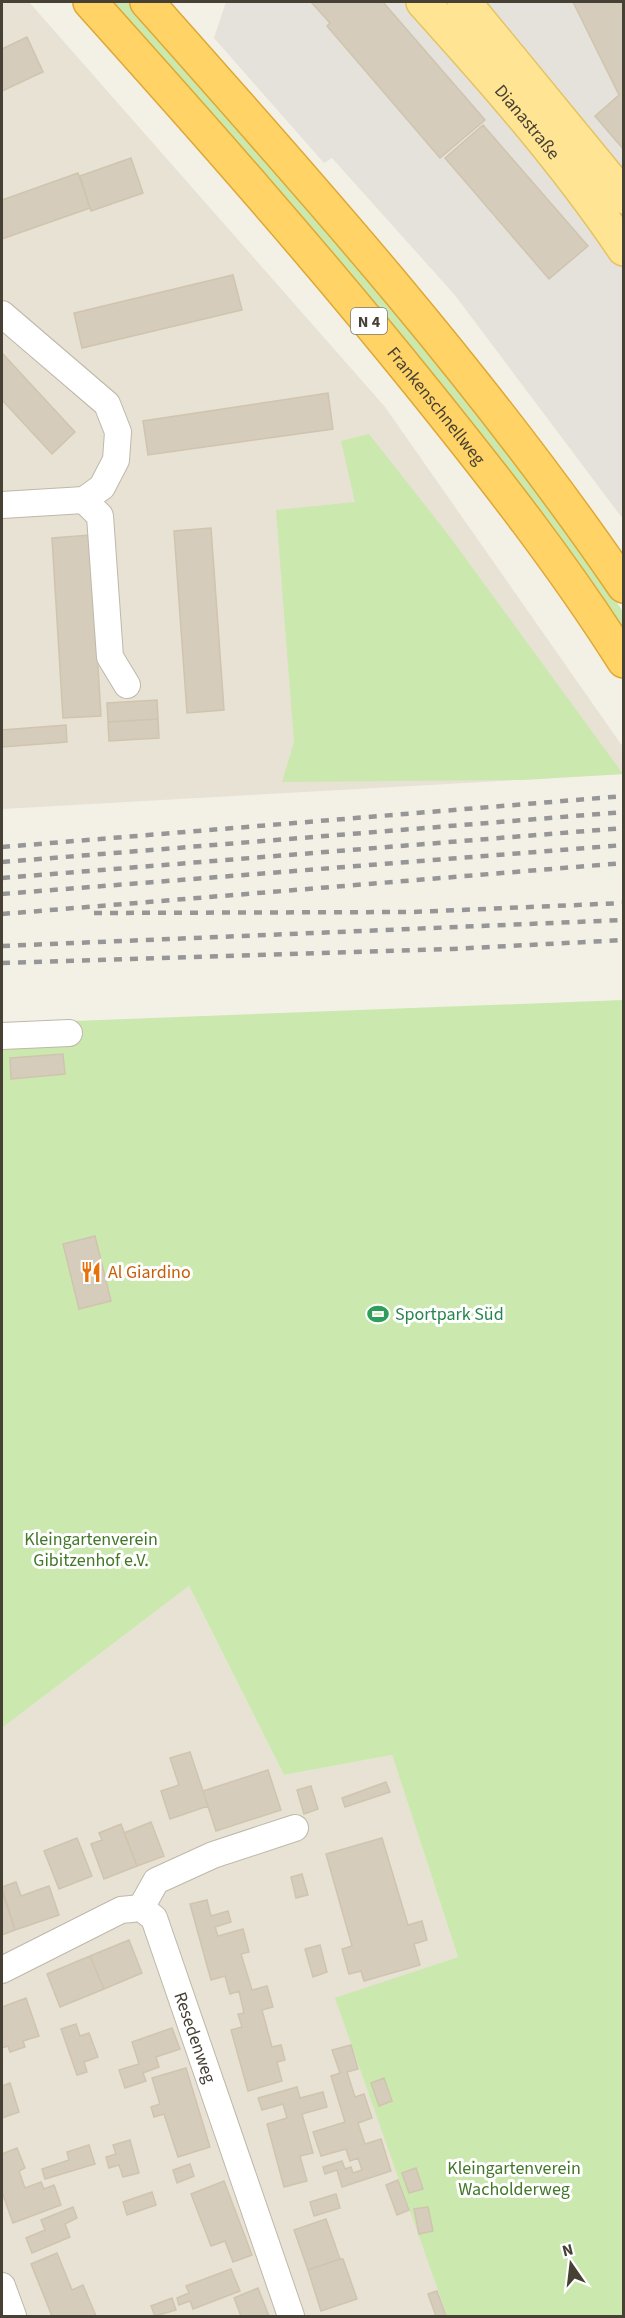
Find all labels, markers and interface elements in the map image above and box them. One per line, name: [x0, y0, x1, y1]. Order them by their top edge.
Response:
street label: Dianastraße: [488, 79, 566, 165]
road number: N 4: [351, 308, 387, 334]
street label: Frankenschnellweg: [381, 342, 491, 470]
restaurant icon: Al Giardino: [79, 1260, 103, 1284]
place label: Al Giardino: [108, 1260, 191, 1285]
sports icon: Sportpark Süd: [366, 1302, 390, 1326]
place label: Sportpark Süd: [395, 1302, 504, 1327]
park label: Kleingartenverein Gibitzenhof e.V.: [24, 1527, 158, 1573]
street label: Resedenweg: [167, 1989, 222, 2087]
park label: Kleingartenverein Wacholderweg: [447, 2156, 581, 2202]
north arrow: [541, 2234, 601, 2294]
text: N: [560, 2238, 575, 2262]

